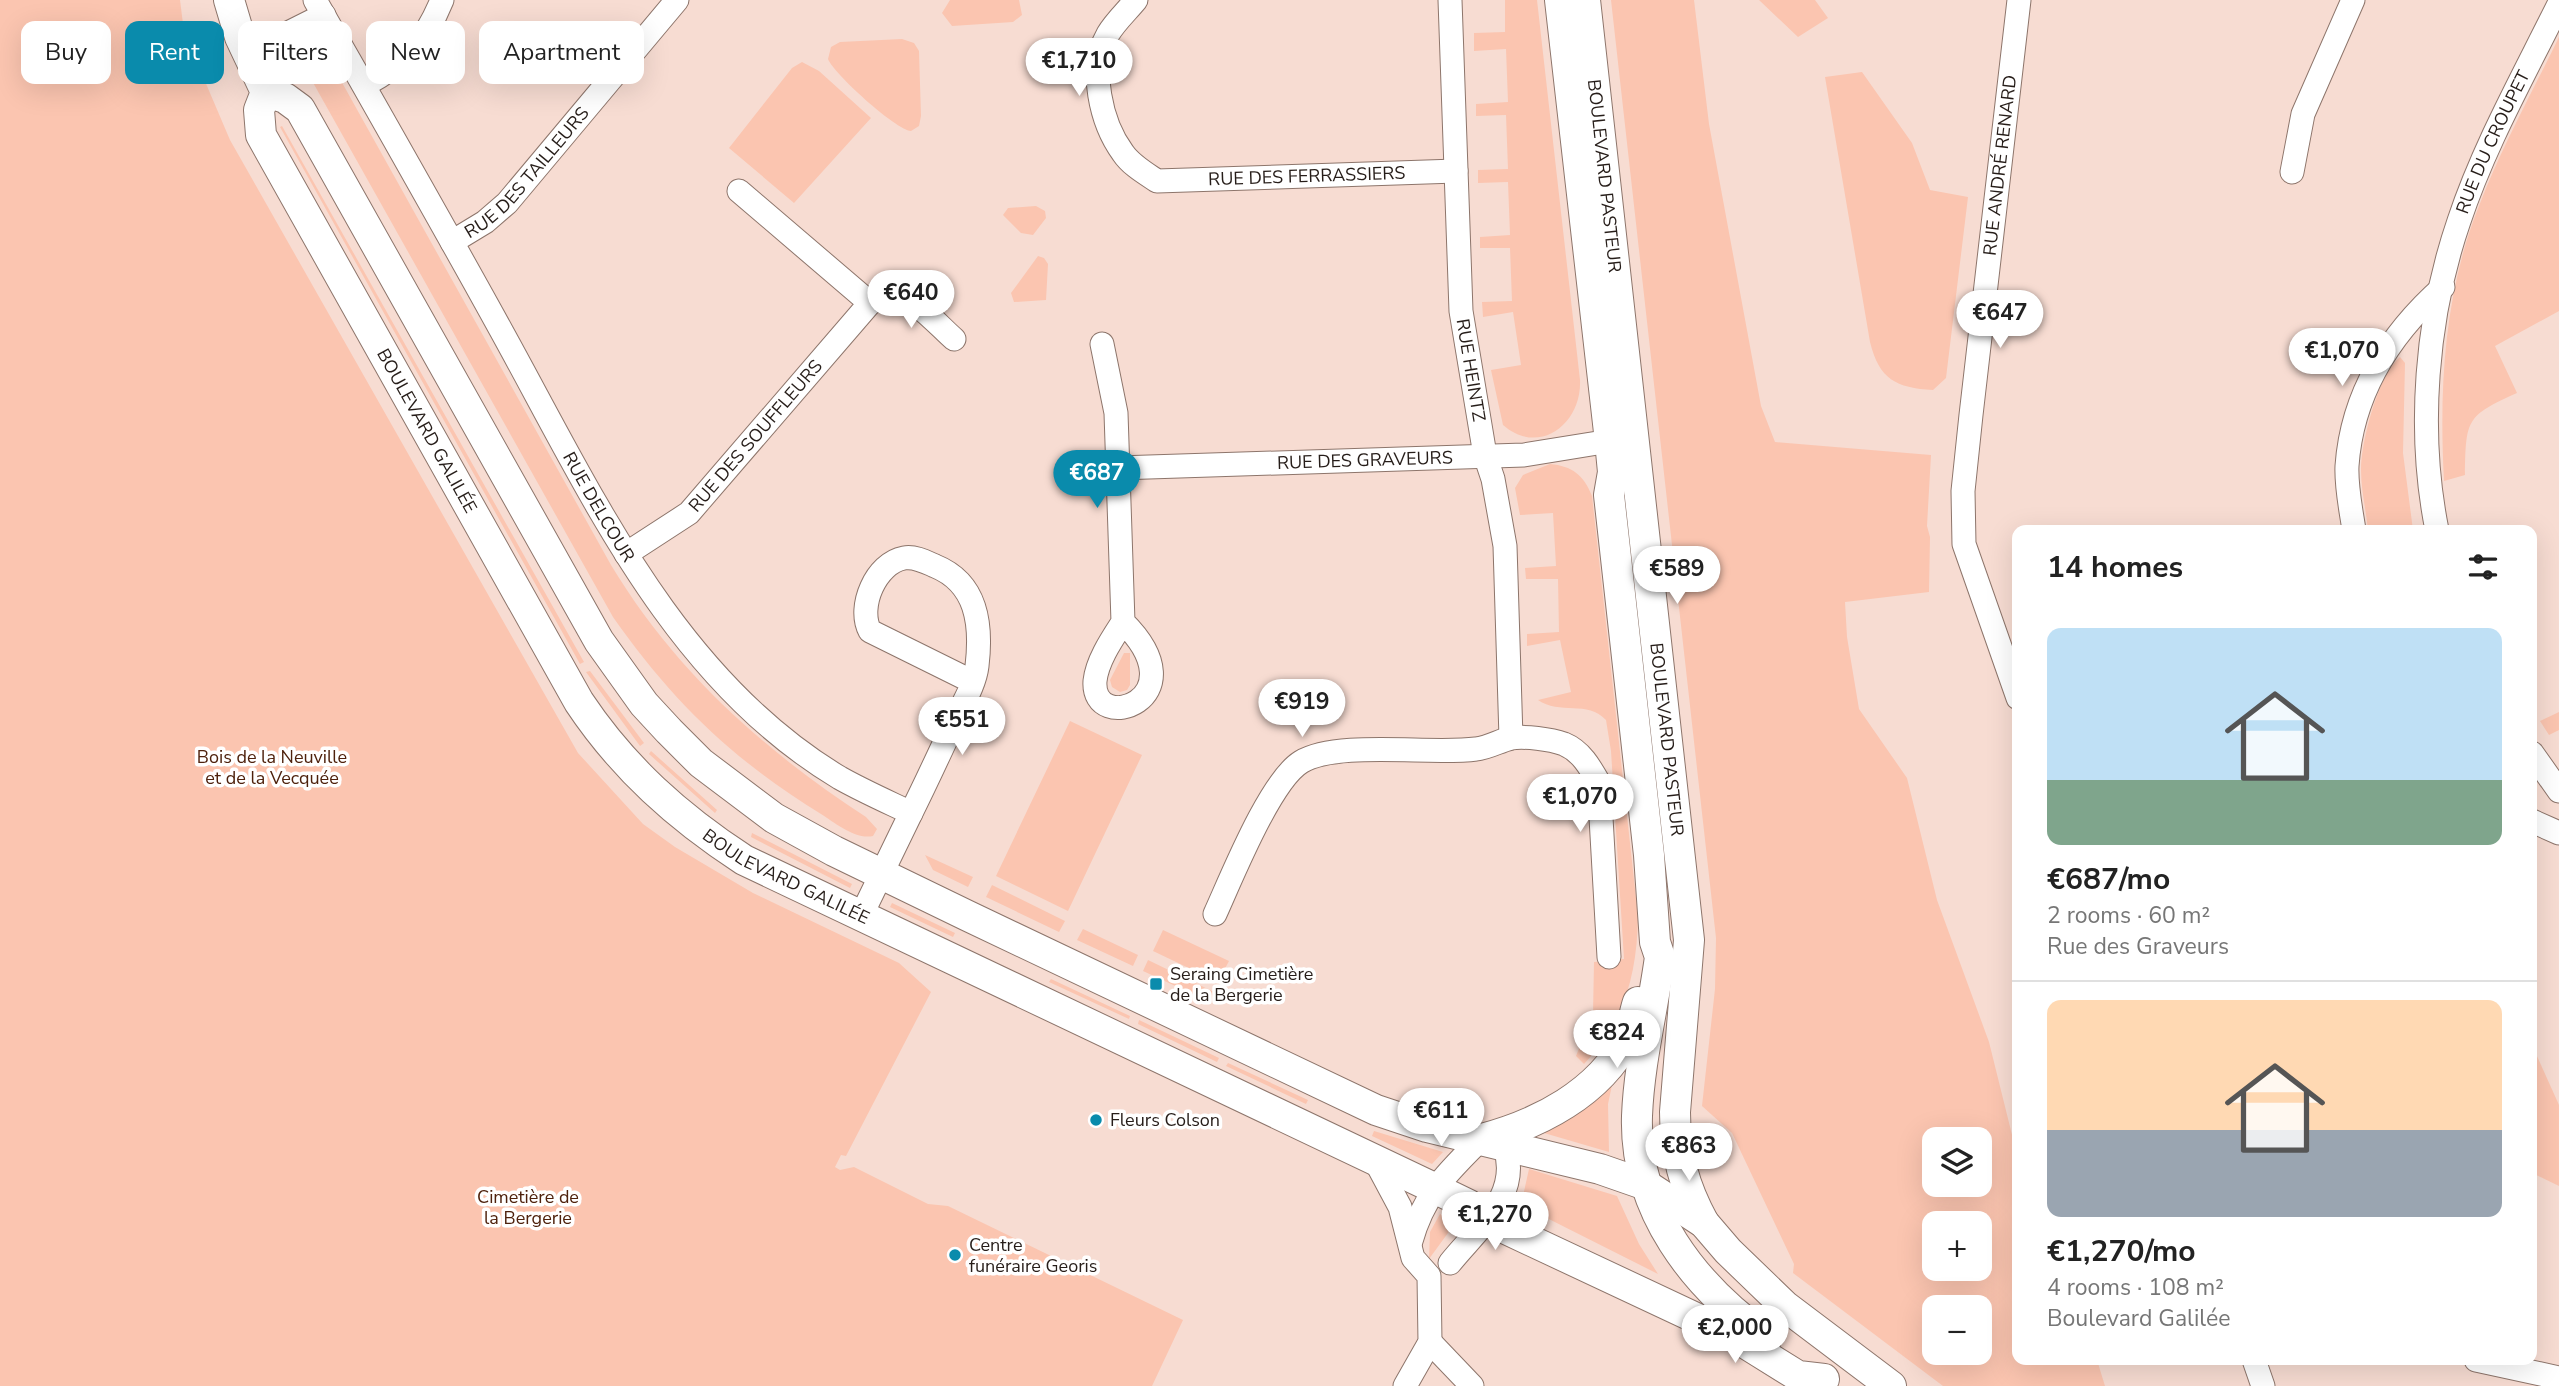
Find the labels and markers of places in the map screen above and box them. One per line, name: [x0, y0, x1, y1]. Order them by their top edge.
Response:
pin: €1,710: [1022, 38, 1136, 98]
pin: €640: [870, 270, 952, 330]
pin: €647: [1959, 290, 2041, 350]
pin: €1,070: [2285, 328, 2399, 388]
pin: €687: [1056, 450, 1138, 510]
pin: €589: [1636, 546, 1718, 606]
pin: €919: [1261, 680, 1343, 739]
pin: €551: [921, 698, 1003, 757]
pin: €1,070: [1523, 774, 1637, 834]
place label: Seraing Cimetière de la Bergerie: [1170, 962, 1313, 1007]
marker: Seraing Cimetière de la Bergerie: [1148, 976, 1164, 992]
pin: €824: [1576, 1010, 1658, 1070]
pin: €611: [1400, 1088, 1482, 1148]
place label: Fleurs Colson: [1110, 1108, 1220, 1132]
marker: Fleurs Colson: [1088, 1112, 1104, 1128]
pin: €863: [1648, 1124, 1730, 1183]
pin: €1,270: [1438, 1192, 1552, 1252]
place label: Centre funéraire Georis: [969, 1233, 1097, 1278]
marker: Centre funéraire Georis: [947, 1247, 963, 1263]
pin: €2,000: [1678, 1306, 1792, 1365]

